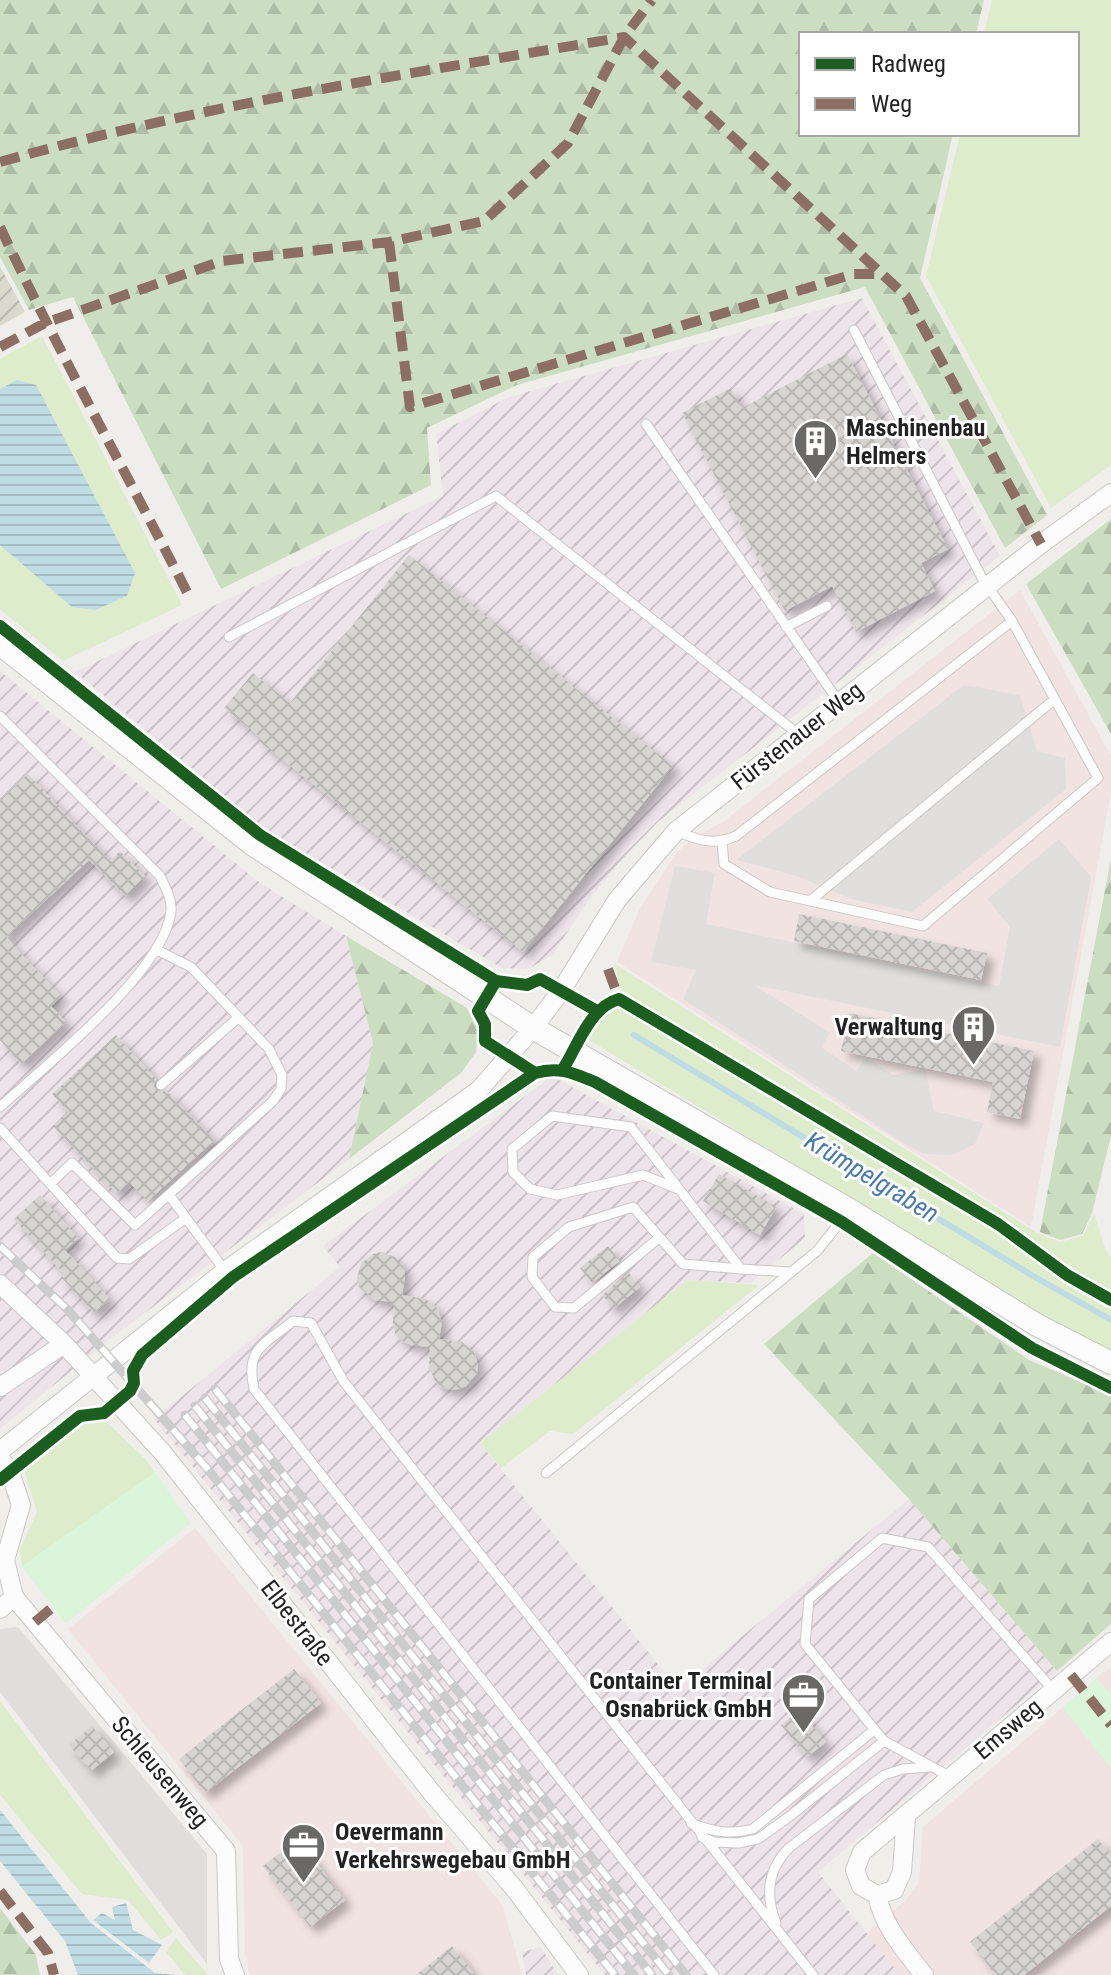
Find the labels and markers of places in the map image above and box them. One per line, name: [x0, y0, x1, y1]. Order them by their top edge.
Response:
place label: Maschinenbau Helmers: [846, 414, 985, 470]
building icon: Maschinenbau Helmers: [791, 418, 839, 481]
building icon: Verwaltung: [950, 1003, 998, 1066]
place label: Verwaltung: [834, 1013, 943, 1041]
place label: Container Terminal Osnabrück GmbH: [589, 1667, 772, 1723]
office icon: Container Terminal Osnabrück GmbH: [779, 1671, 827, 1734]
place label: Oevermann Verkehrswegebau GmbH: [335, 1818, 570, 1874]
office icon: Oevermann Verkehrswegebau GmbH: [280, 1822, 328, 1885]

